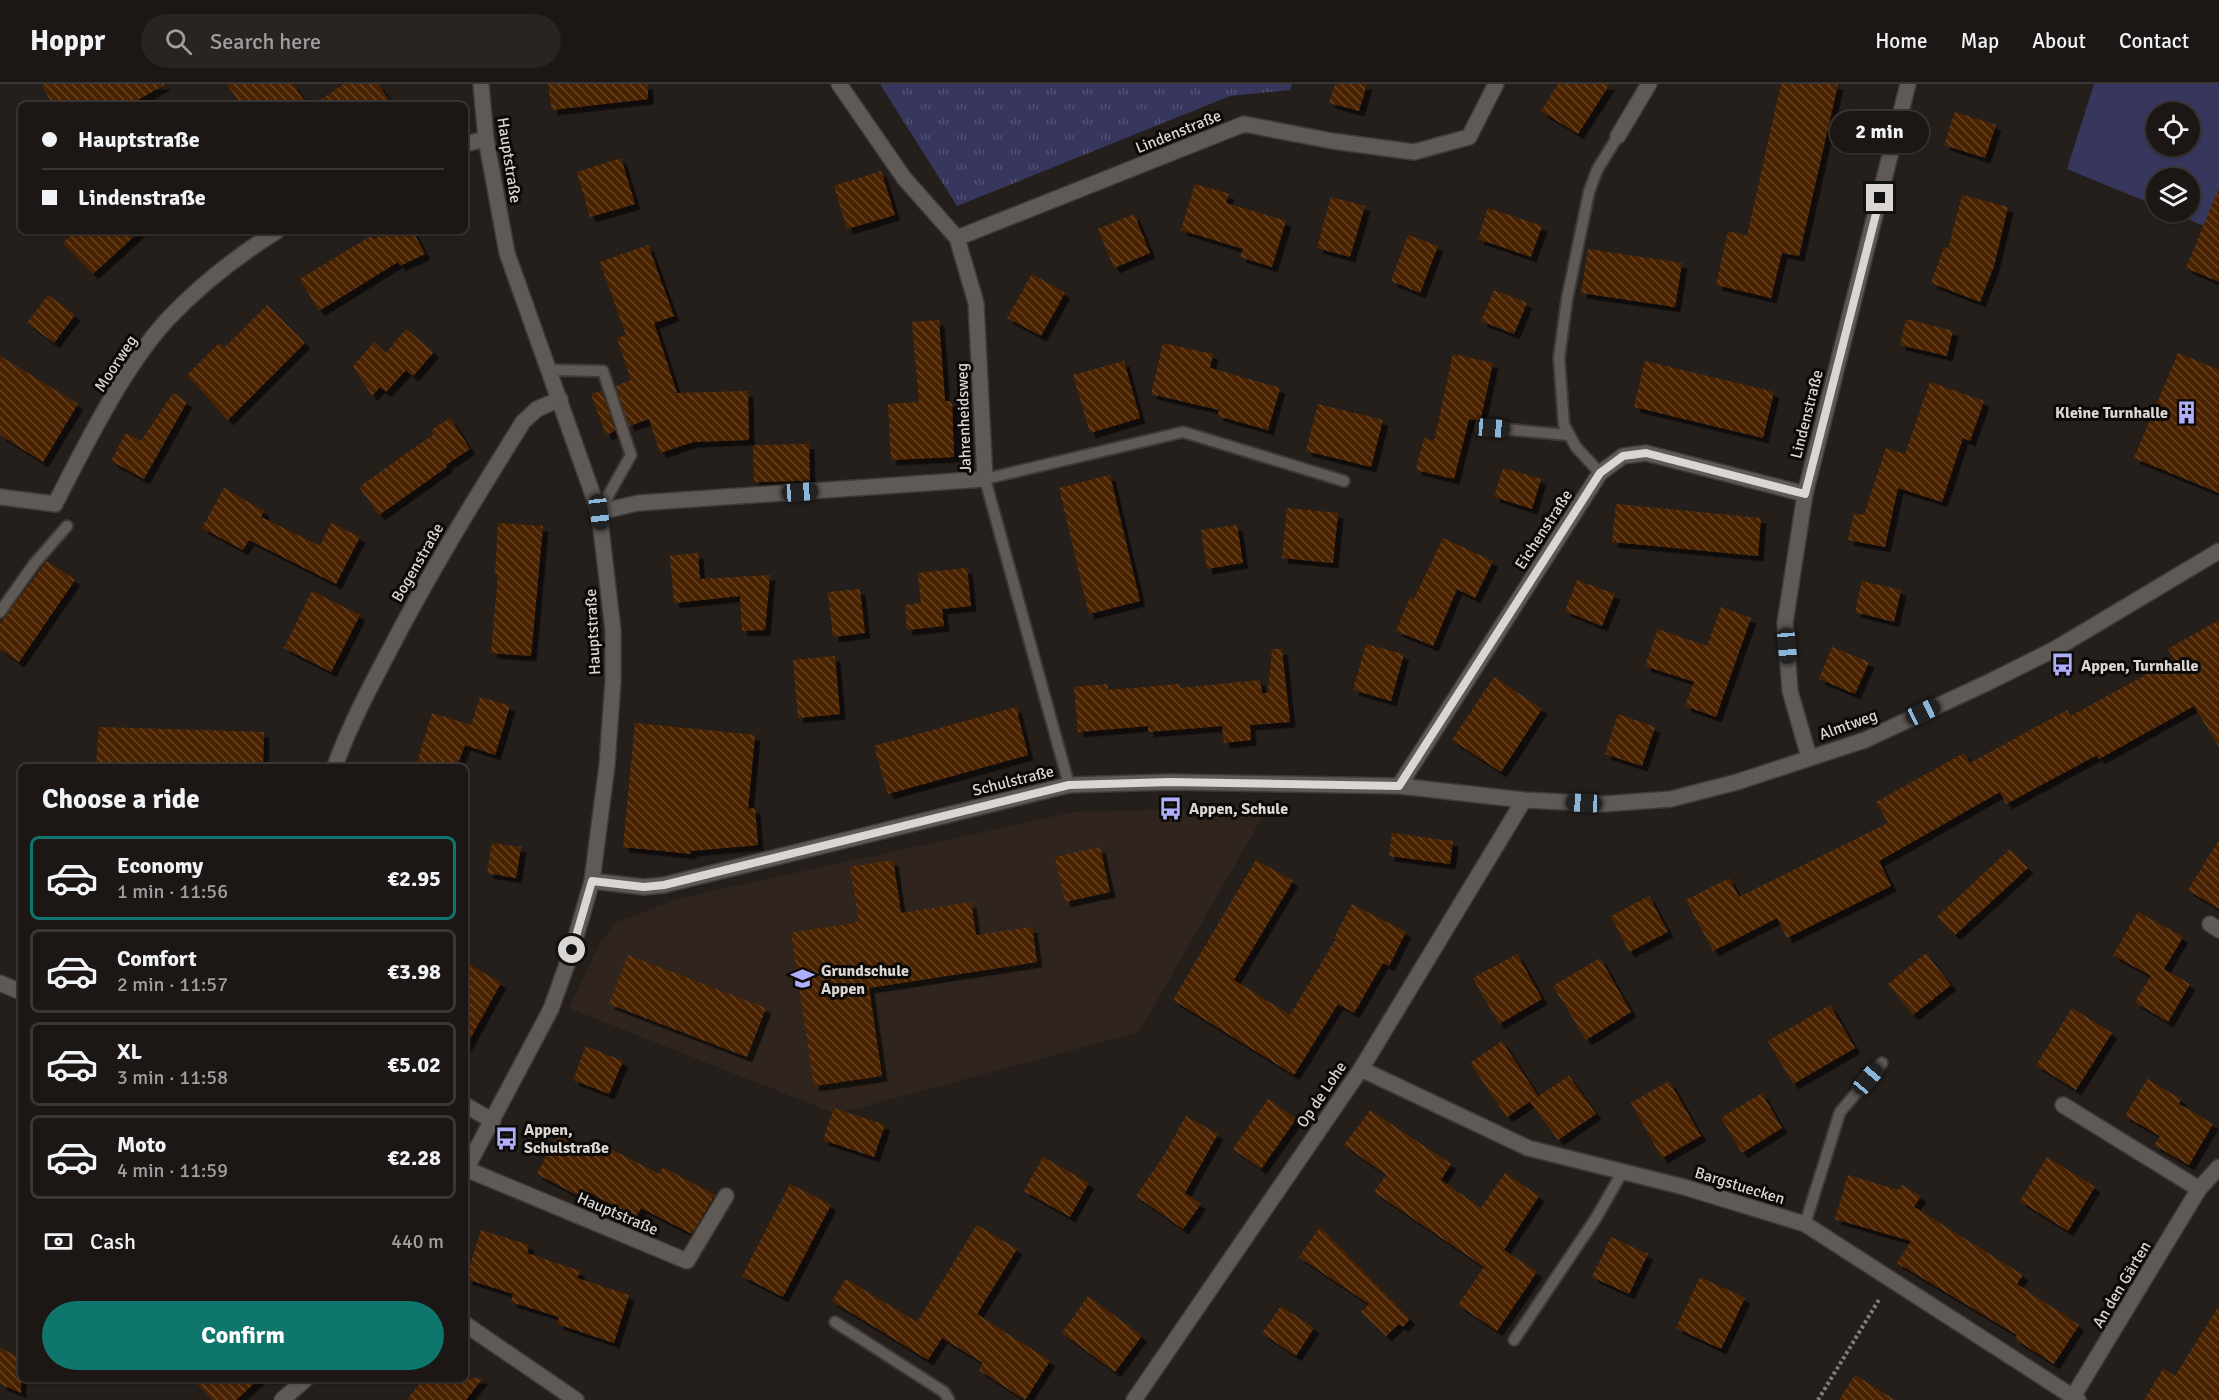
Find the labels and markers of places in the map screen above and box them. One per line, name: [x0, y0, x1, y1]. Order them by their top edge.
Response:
building icon: Kleine Turnhalle: [2173, 399, 2199, 425]
place label: Kleine Turnhalle: [2055, 403, 2168, 423]
bus stop icon: Appen, Turnhalle: [2050, 652, 2076, 678]
place label: Appen, Turnhalle: [2081, 656, 2199, 676]
bus stop icon: Appen, Schule: [1158, 795, 1184, 821]
place label: Appen, Schule: [1189, 799, 1288, 819]
place label: Grundschule Appen: [821, 961, 909, 999]
school or university icon: Grundschule Appen: [790, 966, 816, 992]
place label: Appen, Schulstraße: [524, 1120, 609, 1158]
bus stop icon: Appen, Schulstraße: [493, 1125, 519, 1151]

